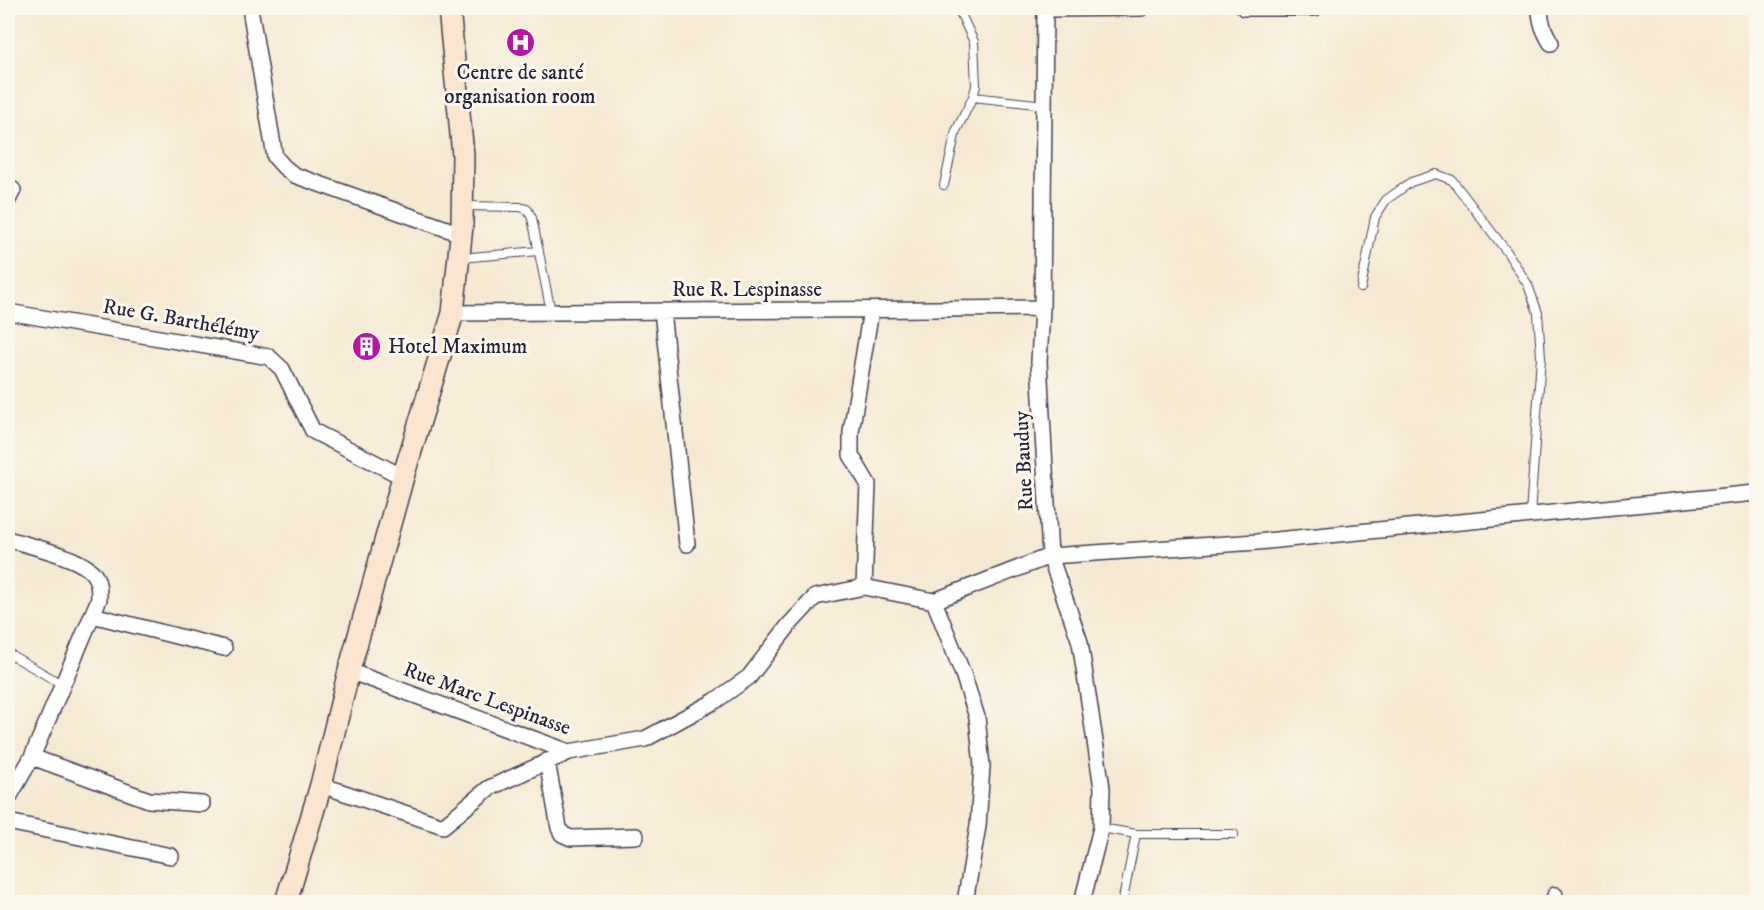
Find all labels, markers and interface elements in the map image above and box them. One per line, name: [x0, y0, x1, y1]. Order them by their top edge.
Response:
hospital icon: Centre de santé organisation room: [504, 26, 536, 58]
place label: Centre de santé organisation room: [444, 60, 596, 110]
street label: Rue R. Lespinasse: [672, 277, 822, 303]
street label: Rue G. Barthélémy: [101, 293, 262, 347]
building icon: Hotel Maximum: [351, 331, 383, 363]
place label: Hotel Maximum: [388, 334, 527, 360]
street label: Rue Bauduy: [1008, 409, 1040, 512]
street label: Rue Marc Lespinasse: [400, 657, 574, 741]

